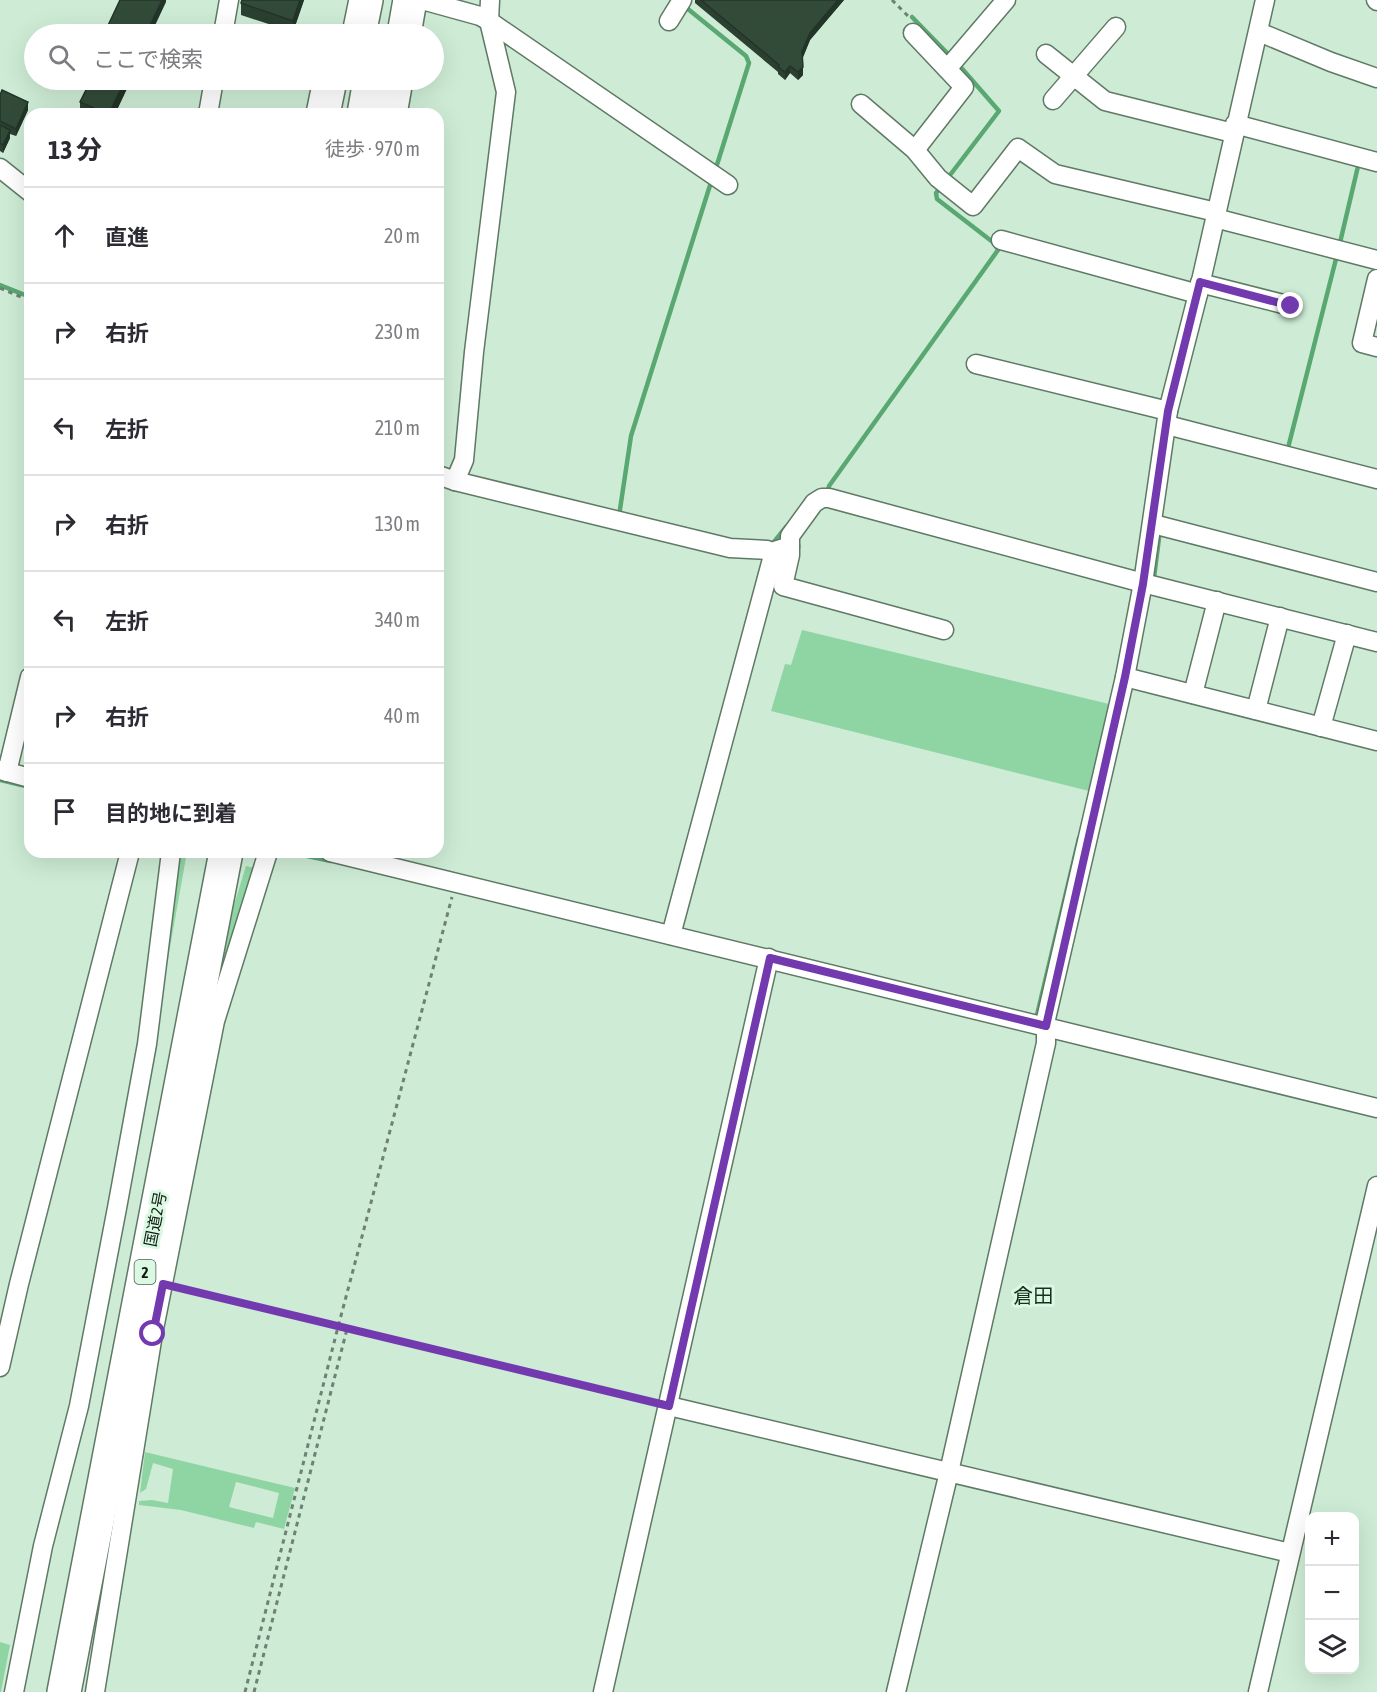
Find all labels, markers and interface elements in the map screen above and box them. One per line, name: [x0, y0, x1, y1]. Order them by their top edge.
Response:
search box: [24, 24, 444, 90]
icon: search: [45, 41, 78, 74]
text: ここで検索: [93, 46, 203, 72]
text: 13 分: [48, 135, 102, 165]
text: 徒歩 · 970 m: [325, 137, 420, 160]
icon: ahead: [48, 219, 81, 252]
text: 直進: [105, 224, 149, 250]
text: 20 m: [384, 224, 420, 247]
route end: [1277, 292, 1303, 318]
icon: right: [48, 315, 81, 348]
text: 右折: [105, 320, 149, 346]
text: 230 m: [375, 320, 420, 343]
icon: left: [48, 411, 81, 444]
text: 左折: [105, 416, 149, 442]
text: 210 m: [375, 416, 420, 439]
icon: right: [48, 507, 81, 540]
text: 右折: [105, 512, 149, 538]
text: 130 m: [375, 512, 420, 535]
icon: left: [48, 603, 81, 636]
text: 左折: [105, 608, 149, 634]
text: 340 m: [375, 608, 420, 631]
icon: right: [48, 699, 81, 732]
text: 右折: [105, 704, 149, 730]
text: 40 m: [384, 704, 420, 727]
icon: arrive: [48, 795, 81, 828]
text: 目的地に到着: [105, 800, 237, 826]
street label: 国道2号: [141, 1190, 169, 1248]
road number: 2: [134, 1260, 156, 1284]
district label: 倉田: [1013, 1284, 1053, 1307]
route start: [139, 1320, 165, 1346]
map controls: [1305, 1512, 1359, 1674]
button: +: [1305, 1512, 1359, 1566]
button: −: [1305, 1566, 1359, 1620]
button: layers: [1305, 1620, 1359, 1674]

